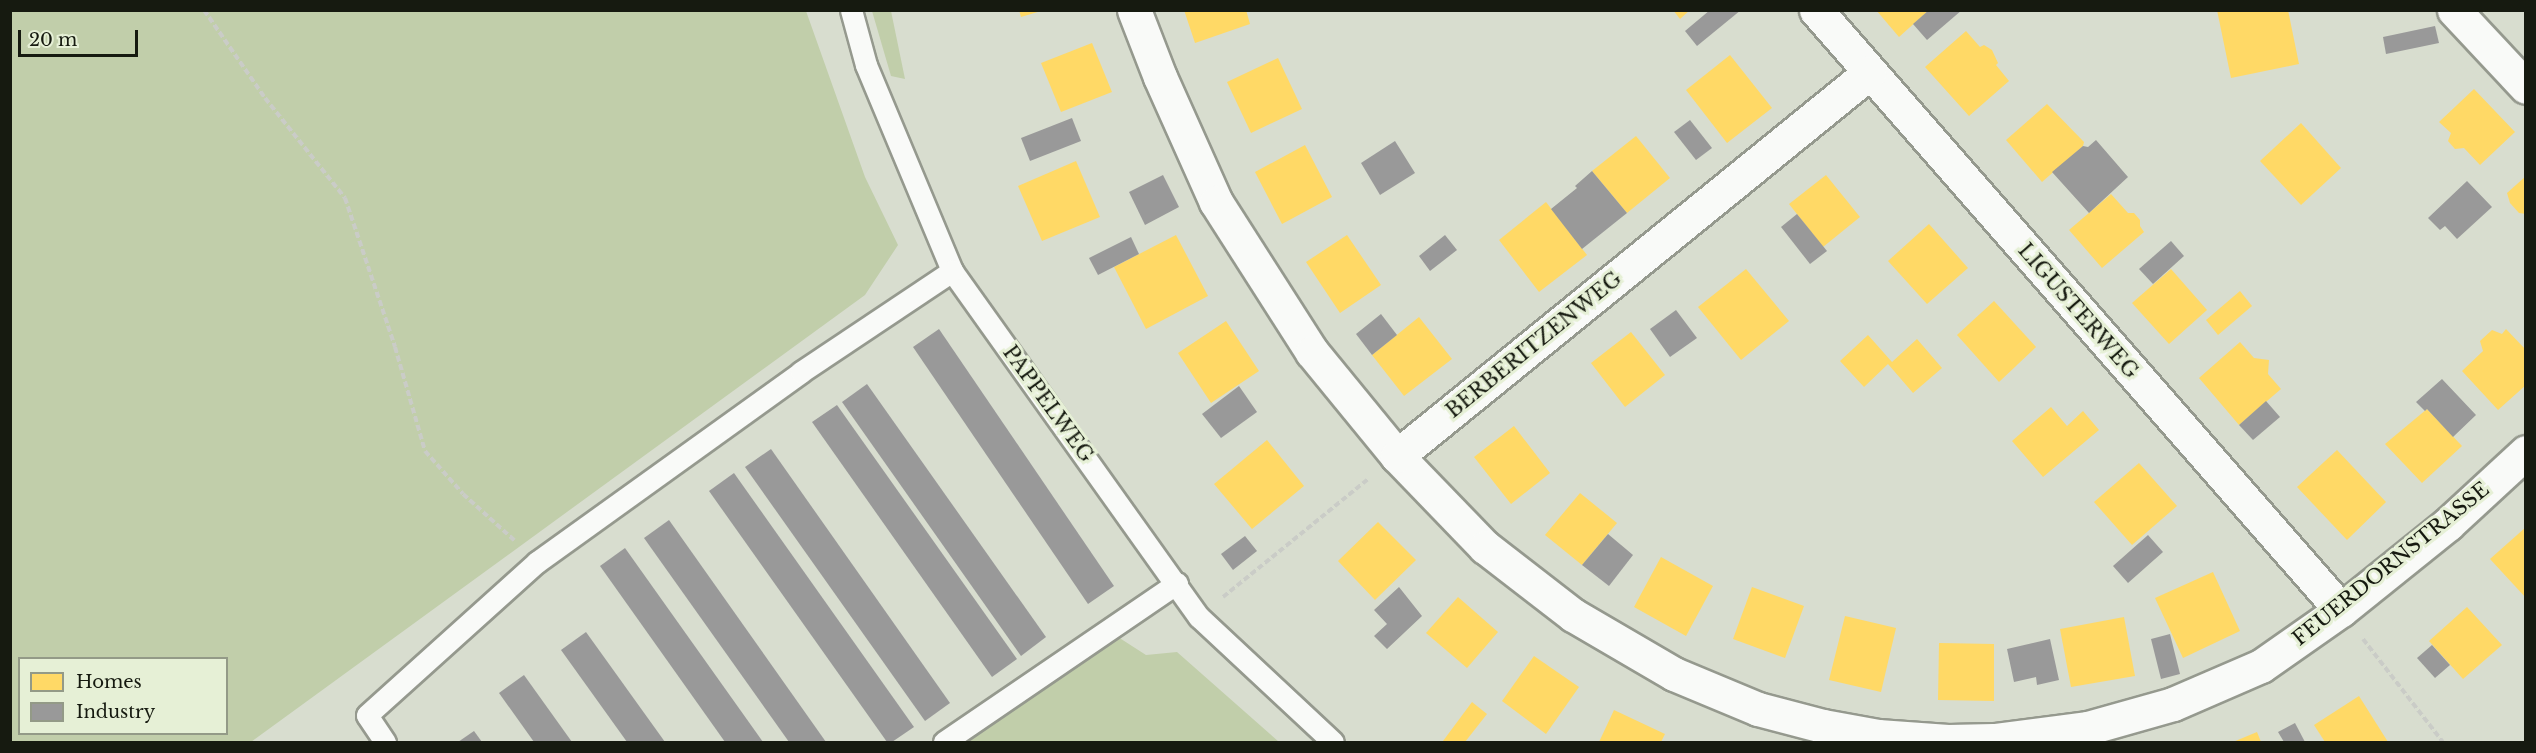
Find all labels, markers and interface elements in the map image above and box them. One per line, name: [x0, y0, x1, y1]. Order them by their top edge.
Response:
scale bar: [21, 18, 141, 56]
text: 20 m: [29, 29, 77, 51]
street label: LIGUSTERWEG: [2013, 239, 2143, 383]
street label: BERBERITZENWEG: [1441, 267, 1627, 423]
street label: PAPPELWEG: [998, 341, 1098, 467]
street label: FEUERDORNSTRASSE: [2288, 477, 2494, 651]
legend: [18, 657, 228, 735]
text: Homes: [76, 671, 142, 693]
text: Industry: [76, 701, 155, 723]

